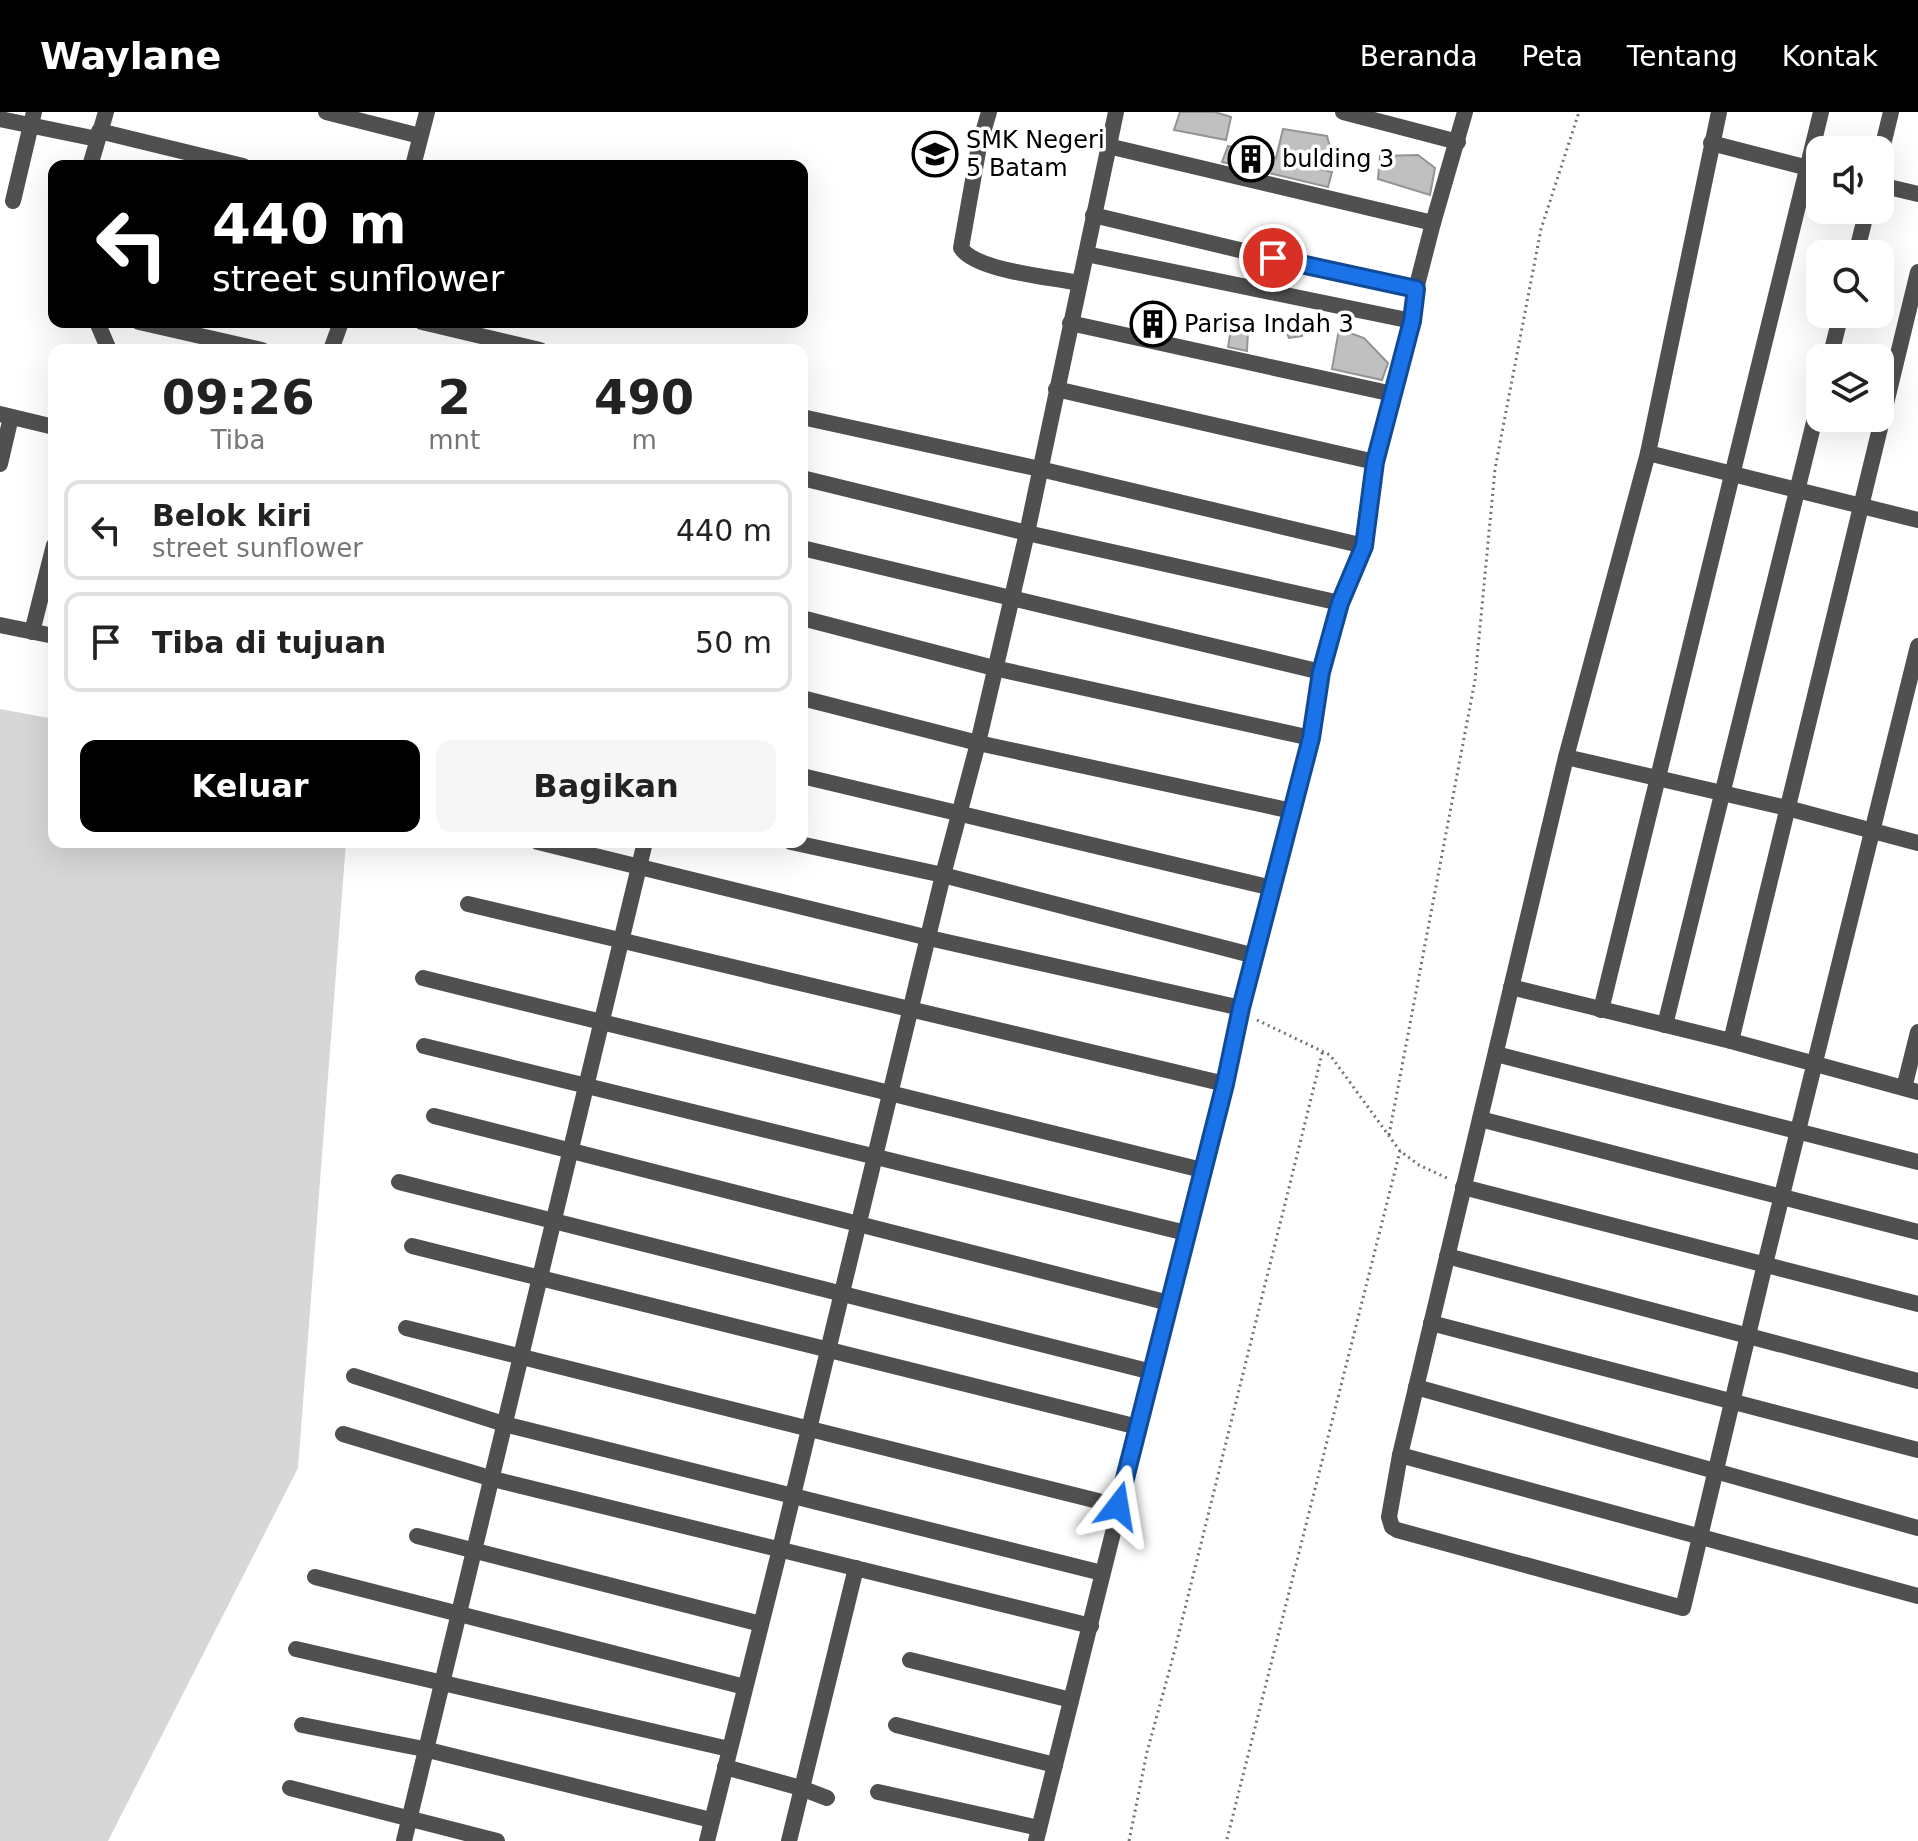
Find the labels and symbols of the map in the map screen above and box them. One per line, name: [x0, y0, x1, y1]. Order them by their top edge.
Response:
place label: SMK Negeri 5 Batam: [966, 126, 1105, 182]
school or university icon: SMK Negeri 5 Batam: [911, 130, 959, 178]
building icon: bulding 3: [1227, 135, 1275, 183]
place label: bulding 3: [1282, 145, 1394, 173]
pin: [1239, 224, 1307, 292]
building icon: Parisa Indah 3: [1129, 300, 1177, 348]
place label: Parisa Indah 3: [1184, 310, 1354, 338]
position arrow: [1076, 1464, 1160, 1548]

